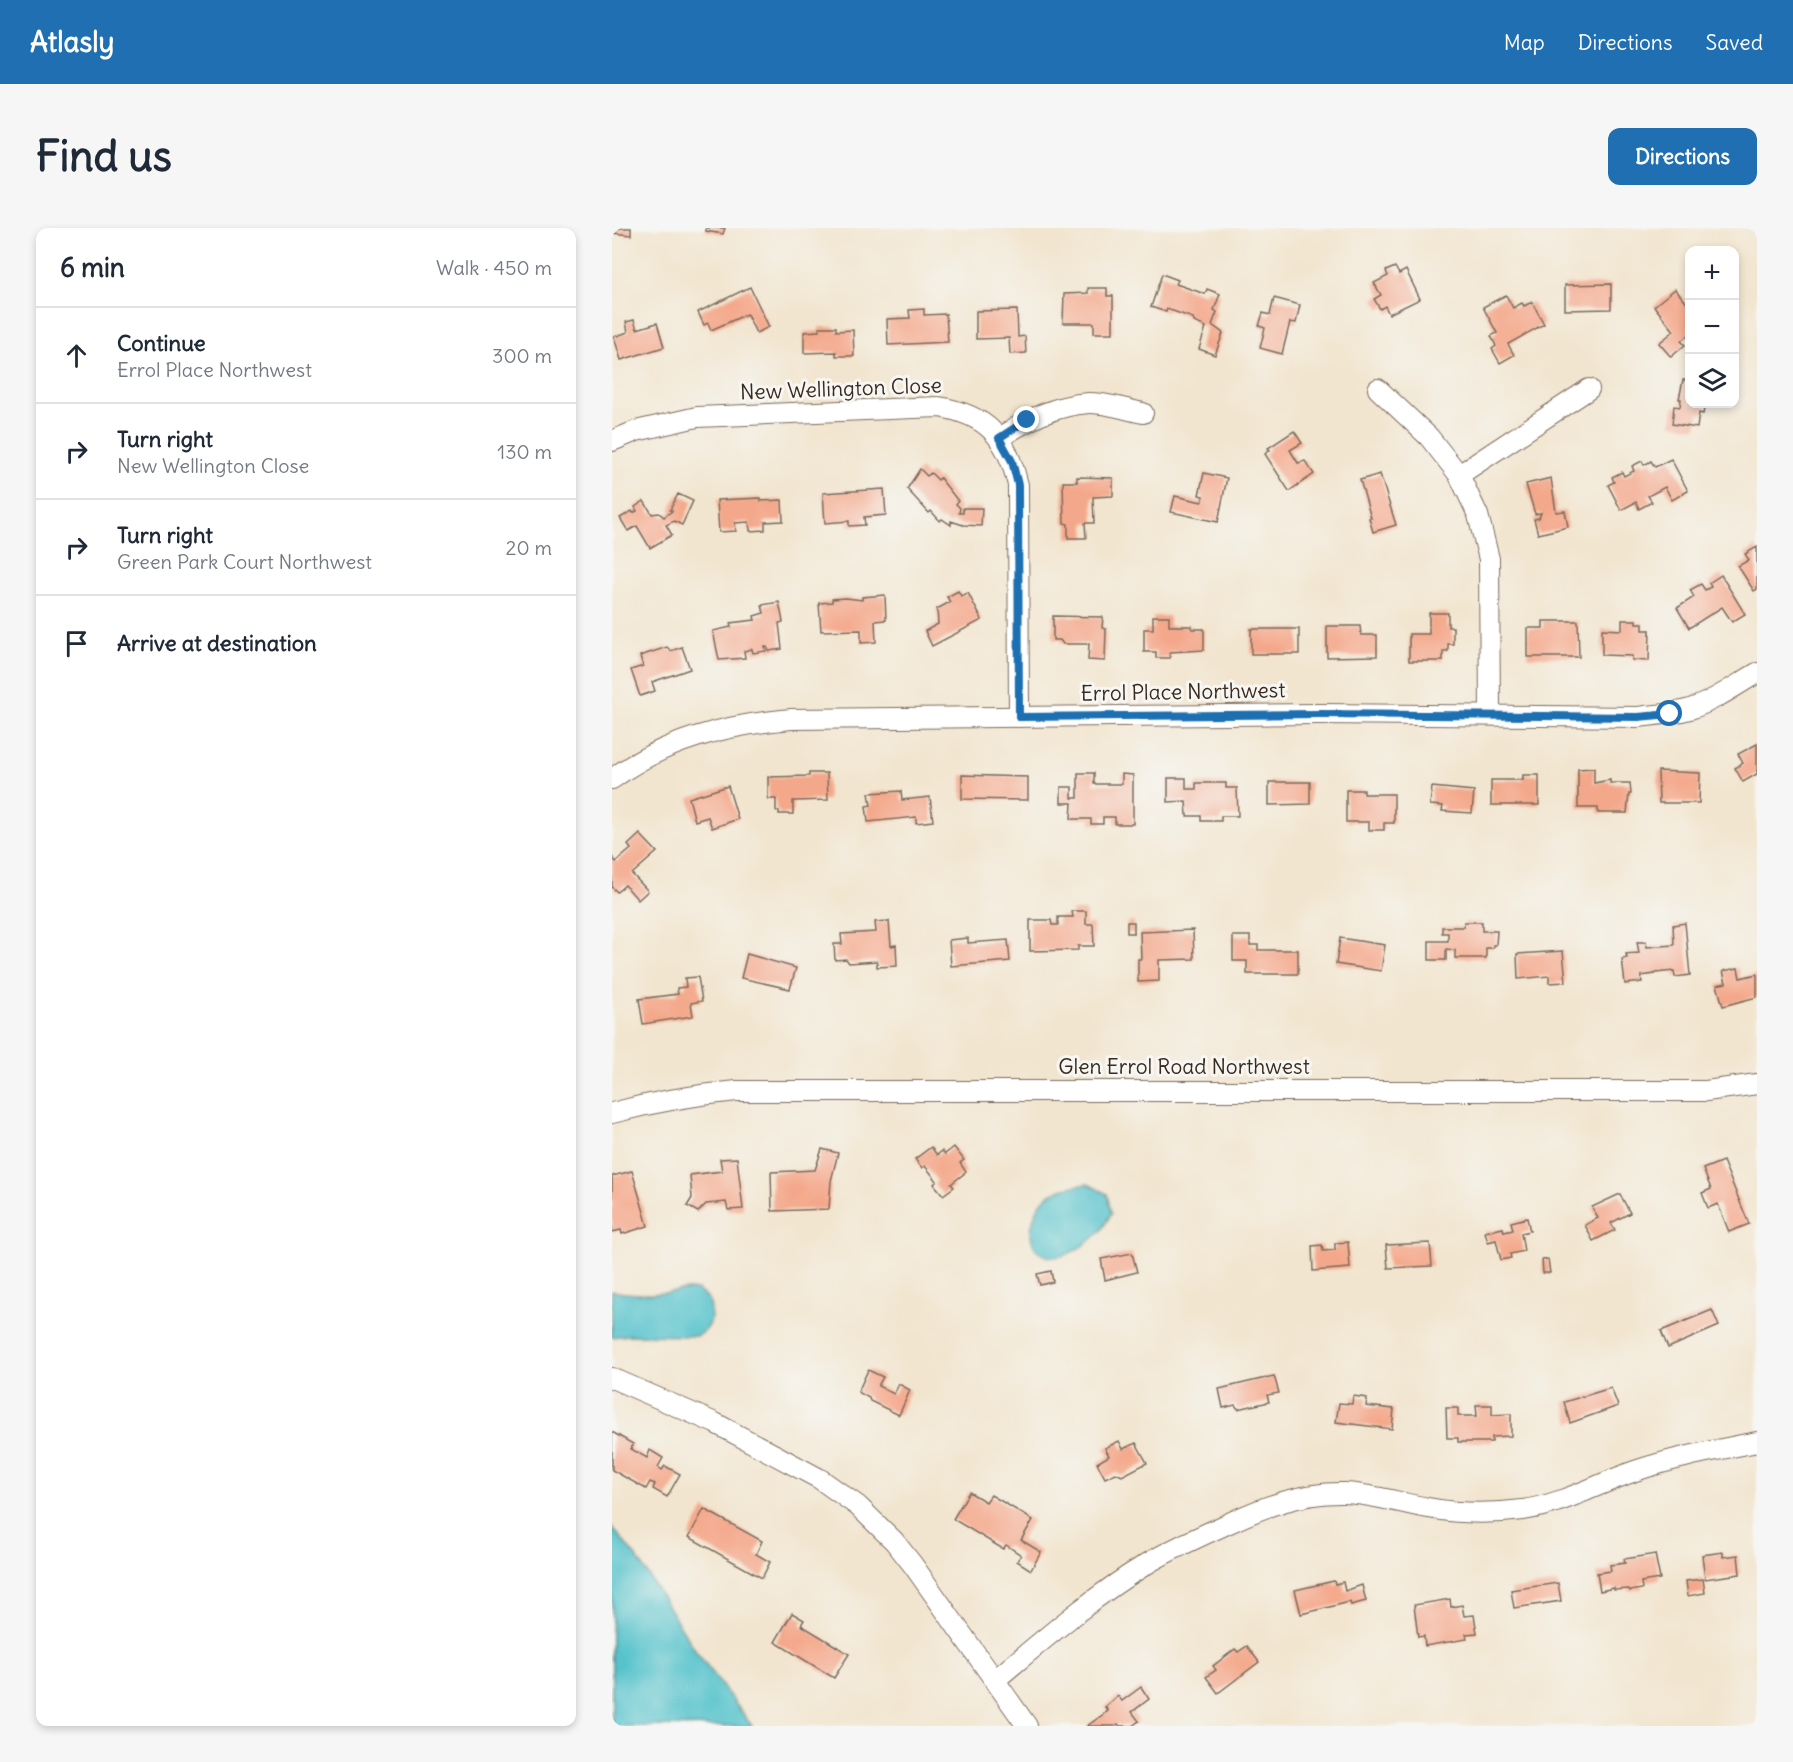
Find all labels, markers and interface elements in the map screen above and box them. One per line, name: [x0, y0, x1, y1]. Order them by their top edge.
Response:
text: Atlasly: [30, 24, 114, 60]
text: Map: [1504, 29, 1545, 56]
text: Directions: [1578, 29, 1672, 56]
text: Saved: [1705, 29, 1763, 56]
button: Directions: [1608, 128, 1757, 185]
text: Find us: [36, 130, 172, 182]
map controls: [1685, 246, 1739, 408]
button: +: [1685, 246, 1739, 300]
text: 6 min: [60, 251, 125, 284]
text: Walk · 450 m: [436, 255, 552, 280]
button: −: [1685, 300, 1739, 354]
text: Continue: [117, 329, 206, 357]
icon: ahead: [60, 339, 93, 372]
text: 300 m: [492, 343, 552, 368]
button: layers: [1685, 354, 1739, 408]
text: Errol Place Northwest: [117, 357, 312, 382]
street label: New Wellington Close: [740, 371, 942, 406]
route end: [1013, 406, 1039, 432]
text: Turn right: [117, 425, 213, 453]
icon: right: [60, 435, 93, 468]
text: 130 m: [497, 439, 552, 464]
text: New Wellington Close: [117, 453, 309, 478]
text: Turn right: [117, 521, 213, 549]
icon: right: [60, 531, 93, 564]
text: 20 m: [506, 535, 552, 560]
text: Green Park Court Northwest: [117, 549, 372, 574]
icon: arrive: [60, 627, 93, 660]
text: Arrive at destination: [117, 629, 317, 657]
street label: Errol Place Northwest: [1080, 676, 1286, 707]
route start: [1656, 700, 1682, 726]
street label: Glen Errol Road Northwest: [1058, 1053, 1310, 1080]

